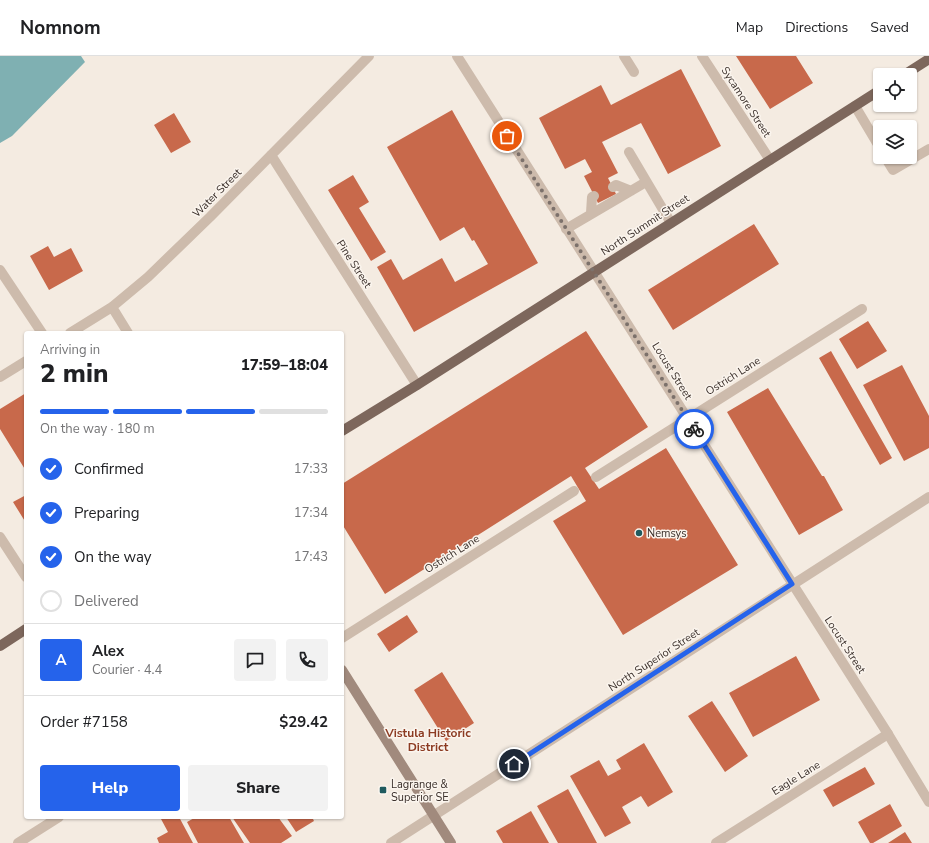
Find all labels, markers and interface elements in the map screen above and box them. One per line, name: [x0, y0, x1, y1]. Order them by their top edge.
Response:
text: Nomnom: [20, 15, 101, 41]
text: Map: [736, 18, 763, 37]
text: Directions: [785, 18, 848, 37]
text: Saved: [870, 18, 909, 37]
street label: Sycamore Street: [718, 64, 774, 140]
map controls: [873, 68, 917, 164]
button: locate: [873, 68, 917, 112]
pin: [490, 119, 524, 153]
button: layers: [873, 120, 917, 164]
icon: bag: [496, 125, 518, 147]
street label: Water Street: [189, 165, 245, 221]
street label: North Summit Street: [598, 191, 692, 259]
street label: Pine Street: [333, 237, 375, 291]
street label: Locust Street: [648, 339, 696, 403]
text: Arriving in: [40, 341, 100, 359]
street label: Ostrich Lane: [703, 353, 763, 399]
text: 17:59–18:04: [241, 355, 328, 375]
text: 2 min: [40, 356, 108, 391]
courier: [674, 409, 714, 449]
icon: bike: [683, 418, 705, 440]
text: On the way · 180 m: [40, 420, 155, 438]
icon: check: [40, 458, 62, 480]
text: Confirmed: [74, 459, 144, 479]
text: 17:33: [294, 460, 328, 478]
icon: check: [40, 502, 62, 524]
text: Preparing: [74, 503, 139, 523]
text: 17:34: [294, 504, 328, 522]
place label: Nemsys: [647, 526, 686, 541]
marker: Nemsys: [634, 528, 644, 538]
street label: Ostrich Lane: [422, 531, 482, 577]
icon: check: [40, 546, 62, 568]
text: On the way: [74, 547, 152, 567]
text: 17:43: [294, 548, 328, 566]
text: Delivered: [74, 591, 139, 611]
street label: Locust Street: [821, 614, 869, 677]
street label: North Superior Street: [605, 625, 703, 695]
button: chat: [234, 639, 276, 681]
button: phone: [286, 639, 328, 681]
text: Alex: [92, 641, 124, 661]
text: A: [55, 650, 67, 670]
text: Courier · 4.4: [92, 661, 162, 679]
text: Order #7158: [40, 712, 128, 732]
text: $29.42: [279, 712, 328, 732]
district label: Vistula Historic District: [384, 725, 471, 755]
pin: [497, 747, 531, 781]
icon: home: [503, 753, 525, 775]
street label: Eagle Lane: [769, 757, 823, 799]
button: Help: [40, 765, 180, 811]
button: Share: [188, 765, 328, 811]
place label: Lagrange & Superior SE: [391, 777, 449, 805]
marker: Lagrange & Superior SE: [378, 785, 388, 795]

